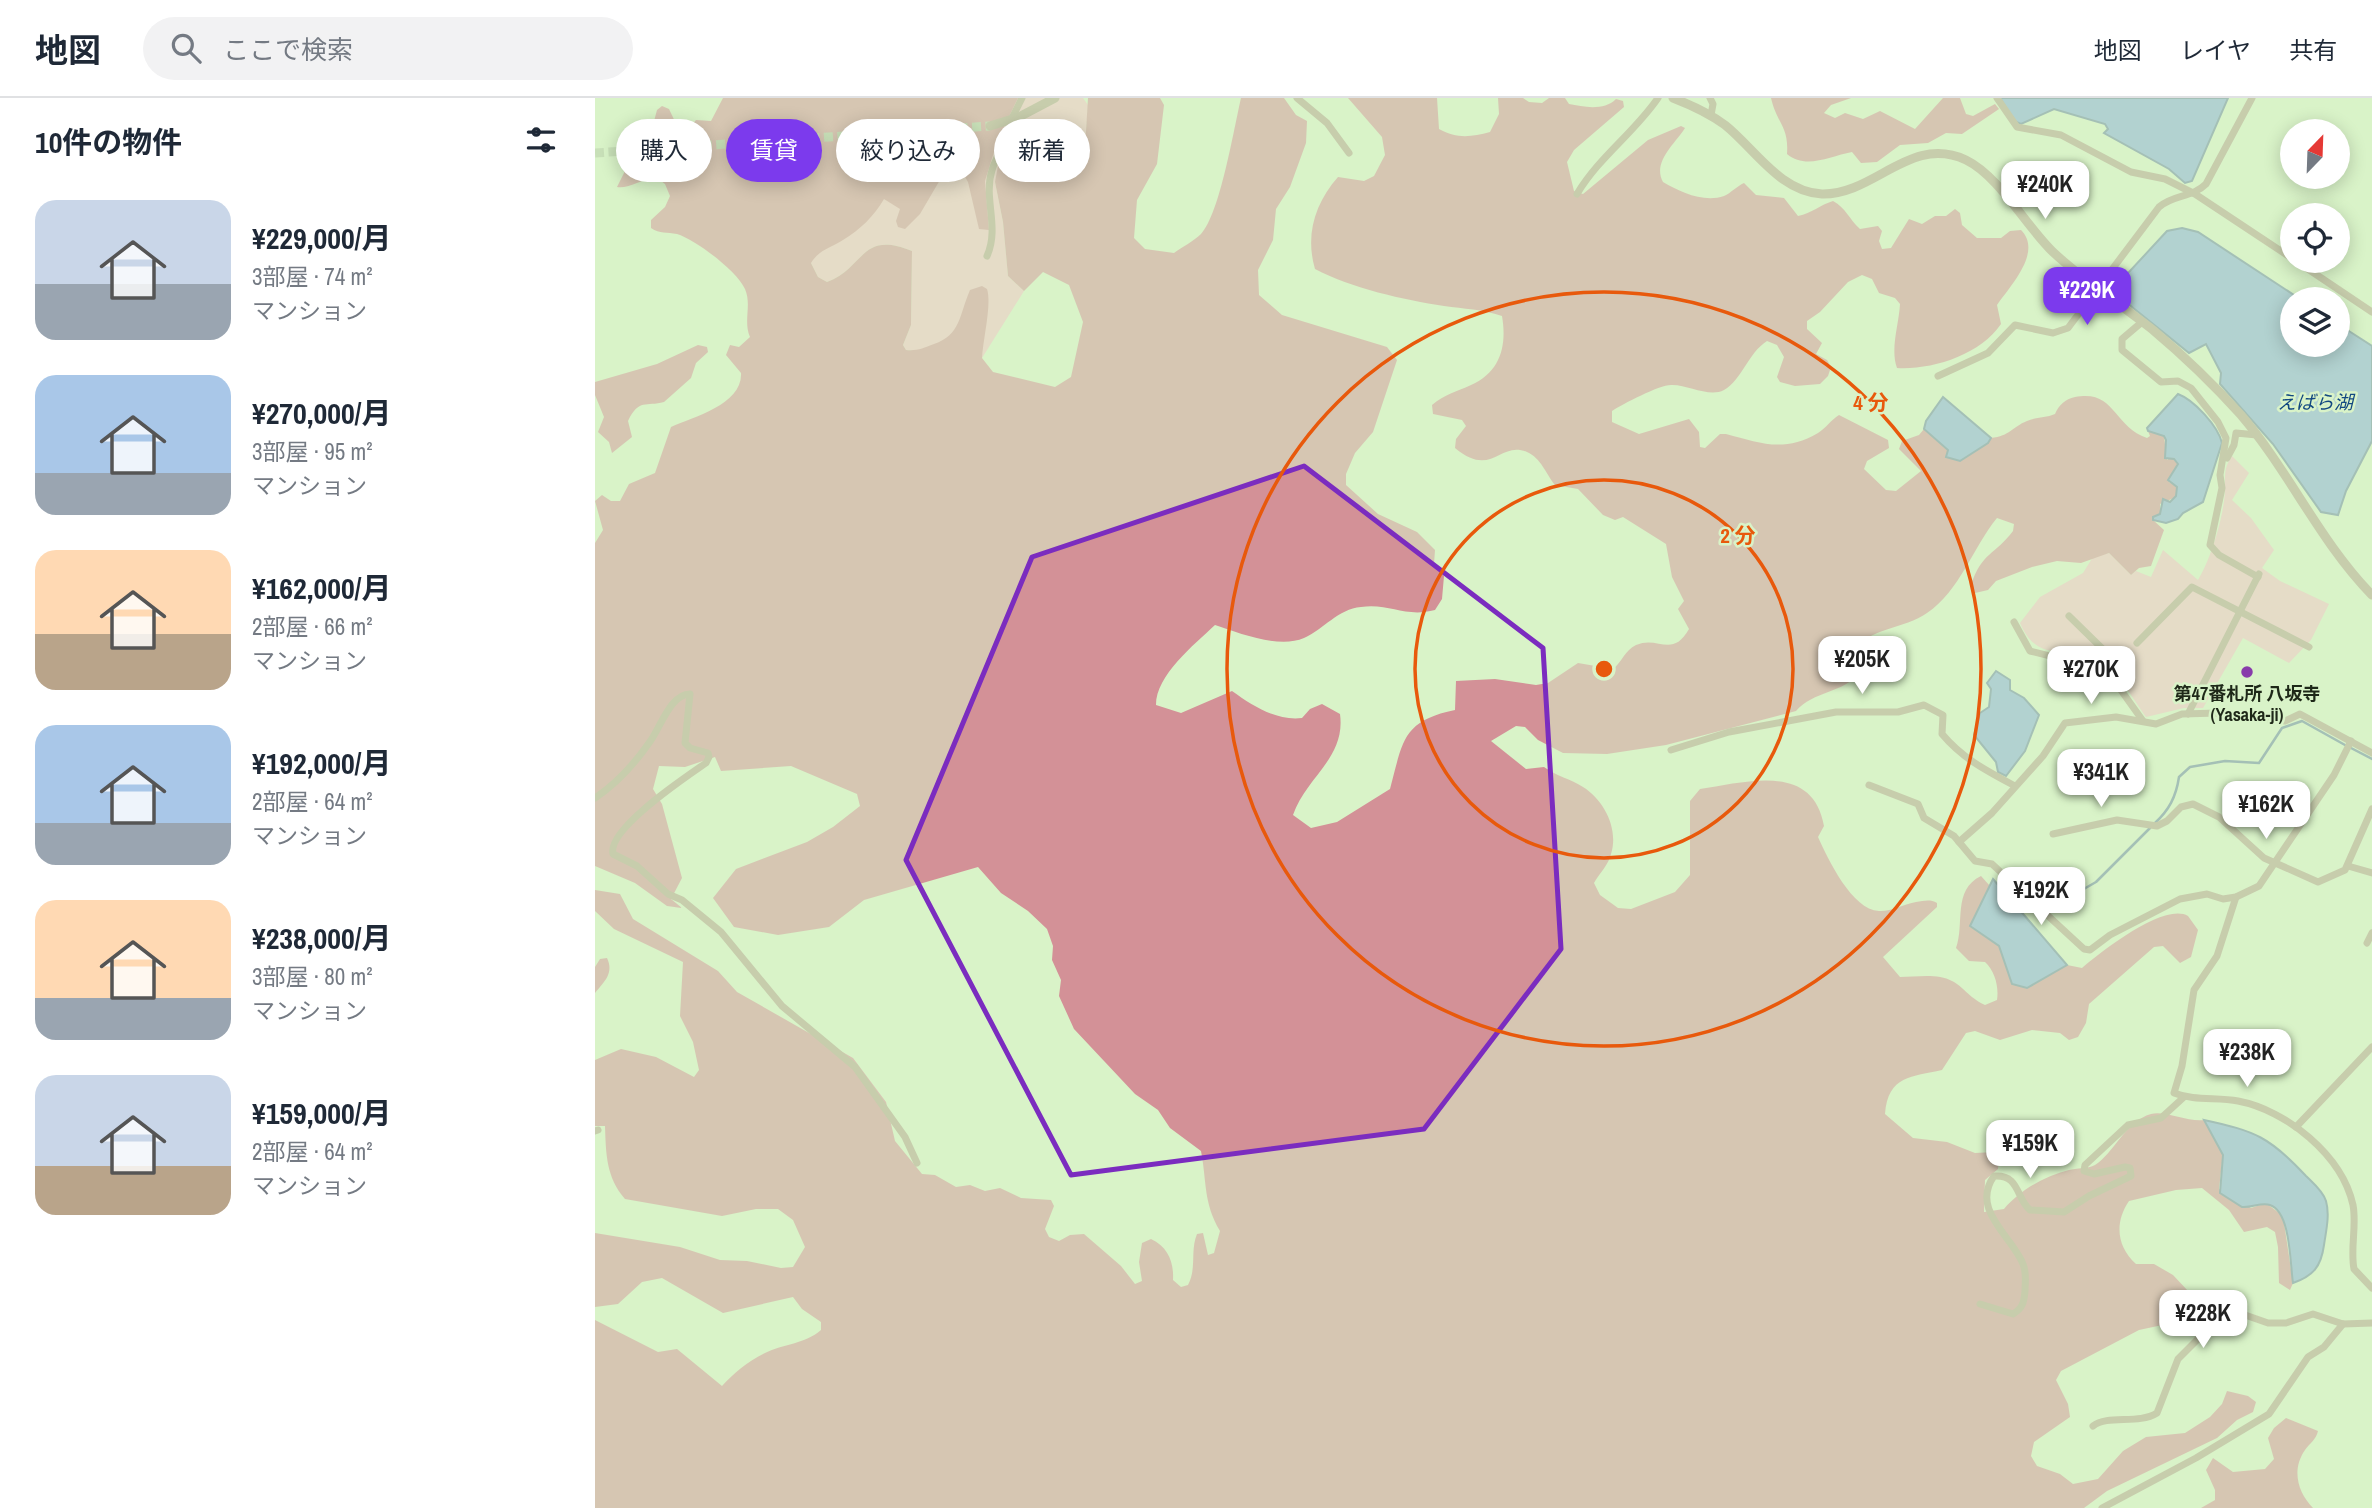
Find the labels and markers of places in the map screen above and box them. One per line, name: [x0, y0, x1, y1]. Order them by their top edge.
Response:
pin: ¥240K: [1996, 162, 2094, 221]
pin: ¥229K: [2038, 268, 2136, 327]
pin: ¥205K: [1813, 636, 1911, 696]
pin: ¥270K: [2042, 646, 2140, 706]
centre of rings: [1592, 657, 1616, 681]
marker: 第47番札所 八坂寺 (Yasaka-ji): [2239, 664, 2255, 680]
place label: 第47番札所 八坂寺 (Yasaka-ji): [2174, 681, 2320, 727]
pin: ¥341K: [2052, 750, 2150, 809]
pin: ¥162K: [2217, 782, 2315, 841]
pin: ¥192K: [1992, 868, 2090, 927]
pin: ¥238K: [2198, 1030, 2296, 1089]
pin: ¥159K: [1981, 1121, 2079, 1180]
pin: ¥228K: [2154, 1290, 2252, 1350]

